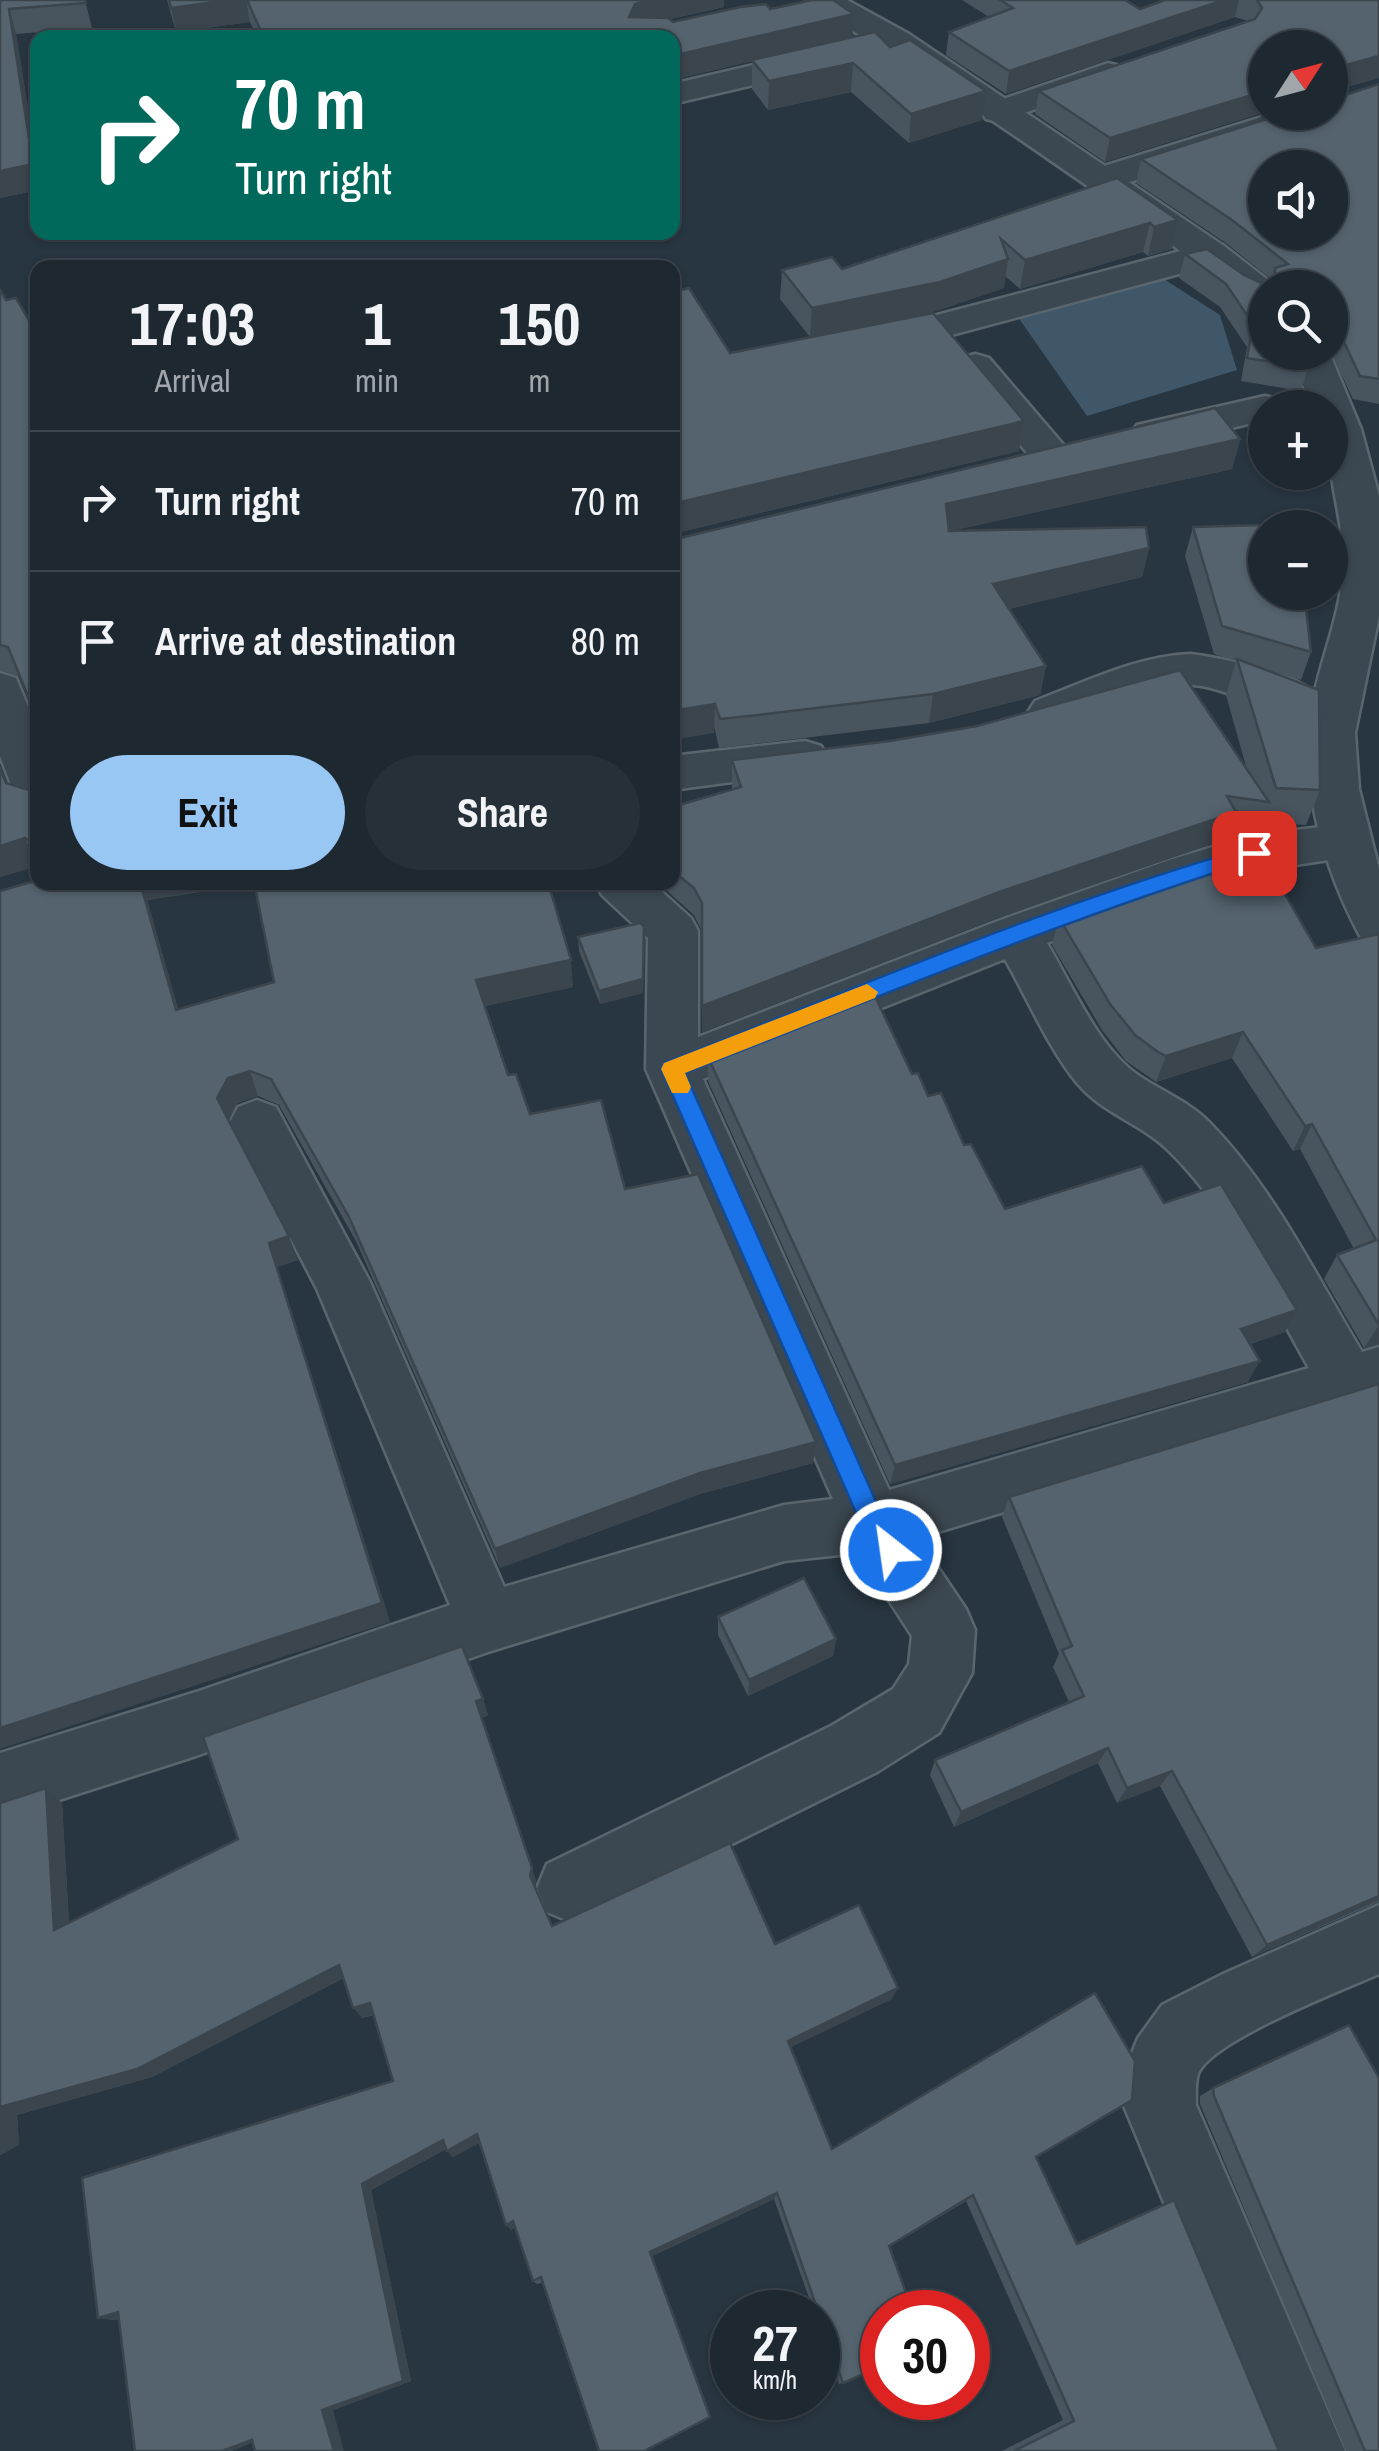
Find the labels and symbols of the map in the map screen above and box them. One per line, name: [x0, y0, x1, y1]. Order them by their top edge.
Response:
north arrow: [1248, 30, 1348, 130]
pin: [1212, 811, 1297, 896]
position arrow: [839, 1498, 943, 1602]
speed limit sign: 30: [860, 2290, 990, 2420]

